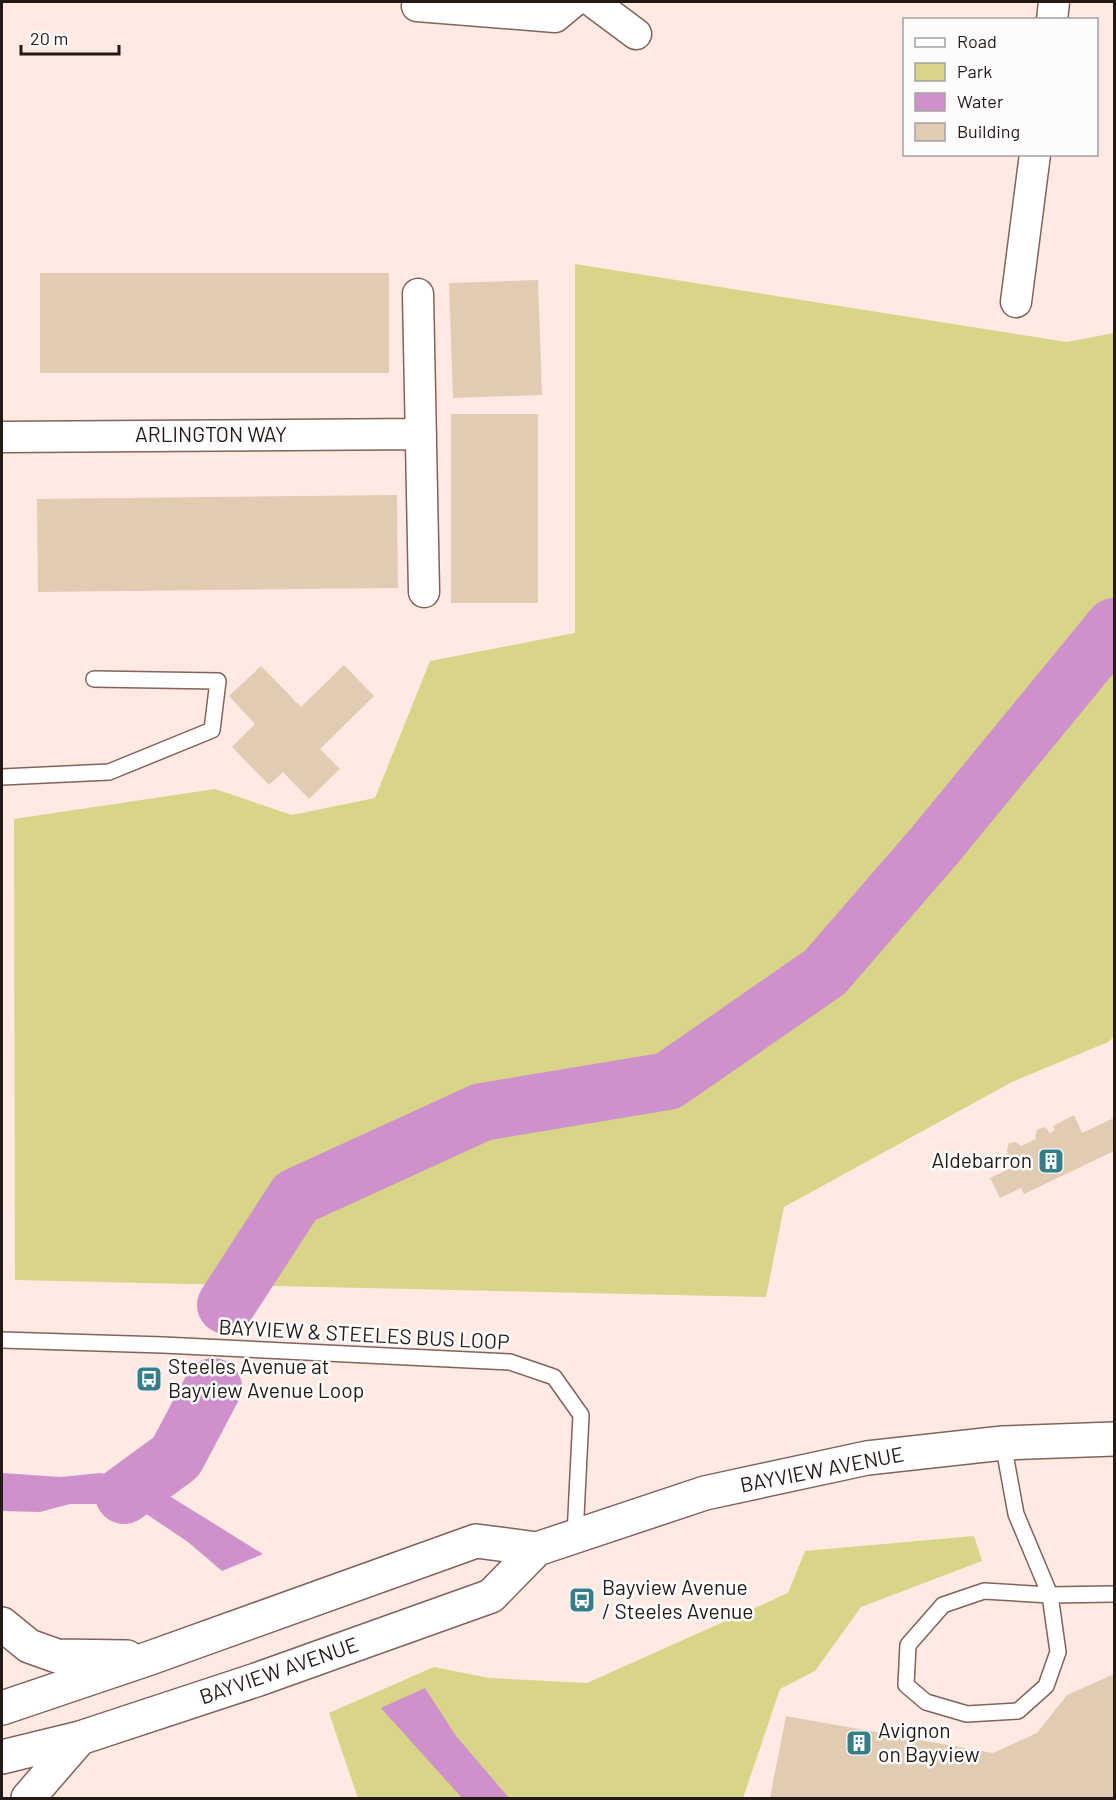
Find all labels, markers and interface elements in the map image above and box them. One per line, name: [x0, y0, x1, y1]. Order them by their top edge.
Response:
scale bar: [21, 18, 118, 56]
legend: [903, 18, 1098, 156]
text: 20 m: [30, 27, 68, 49]
text: Road: [957, 30, 997, 52]
text: Park: [957, 60, 992, 82]
text: Water: [957, 90, 1004, 112]
text: Building: [957, 120, 1020, 142]
street label: ARLINGTON WAY: [135, 421, 287, 446]
building icon: Aldebarron: [1036, 1146, 1066, 1176]
place label: Aldebarron: [932, 1147, 1032, 1172]
street label: BAYVIEW & STEELES BUS LOOP: [218, 1313, 510, 1354]
place label: Steeles Avenue at Bayview Avenue Loop: [168, 1353, 364, 1402]
bus stop icon: Steeles Avenue at Bayview Avenue Loop: [134, 1364, 164, 1394]
street label: BAYVIEW AVENUE: [738, 1440, 906, 1497]
place label: Bayview Avenue / Steeles Avenue: [602, 1574, 753, 1623]
bus stop icon: Bayview Avenue / Steeles Avenue: [567, 1585, 597, 1615]
street label: BAYVIEW AVENUE: [196, 1631, 361, 1708]
place label: Avignon on Bayview: [878, 1717, 980, 1766]
building icon: Avignon on Bayview: [844, 1728, 874, 1758]

